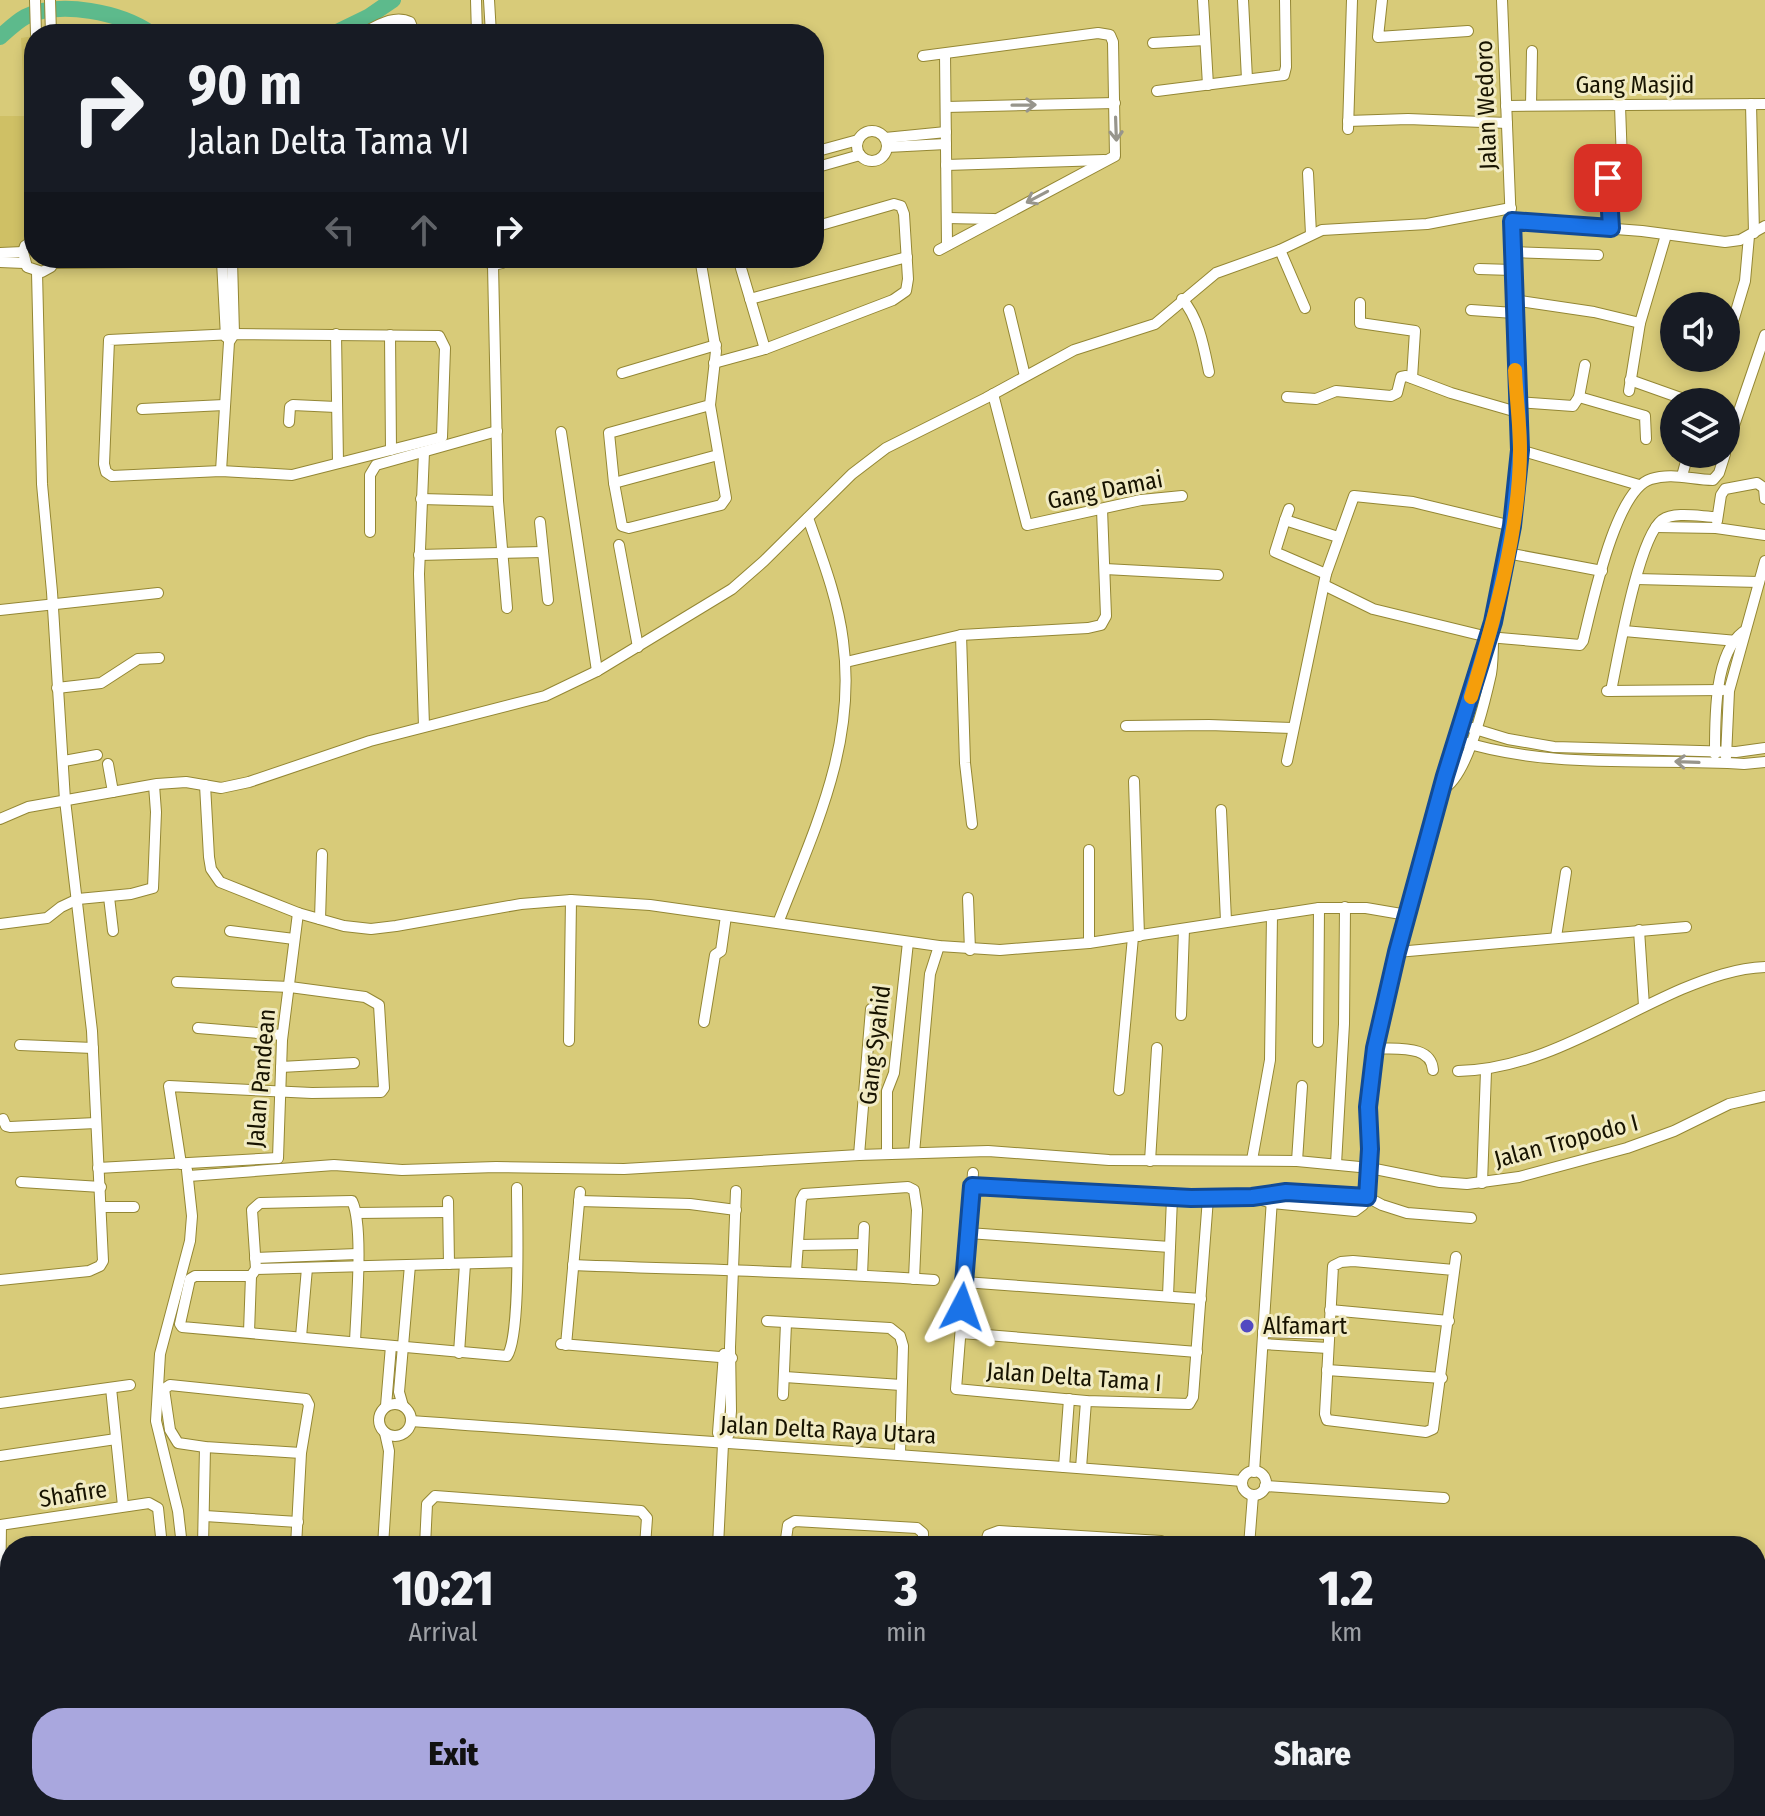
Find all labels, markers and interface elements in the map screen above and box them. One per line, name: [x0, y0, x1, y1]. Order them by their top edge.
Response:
street label: Jalan Wedoro: [1470, 40, 1502, 170]
text: 90 m: [188, 52, 302, 119]
icon: right: [56, 56, 160, 160]
street label: Gang Masjid: [1576, 71, 1694, 99]
one-way arrow: [1010, 98, 1037, 113]
one-way arrow: [1108, 115, 1124, 142]
text: Jalan Delta Tama VI: [188, 120, 469, 164]
pin: [1574, 144, 1642, 212]
icon: arrive: [1586, 156, 1630, 200]
one-way arrow: [1026, 189, 1049, 205]
icon: left: [318, 208, 362, 252]
icon: ahead: [402, 208, 446, 252]
icon: right: [486, 208, 530, 252]
map controls: [1660, 292, 1740, 468]
button: sound: [1660, 292, 1740, 372]
button: layers: [1660, 388, 1740, 468]
street label: Gang Damai: [1045, 465, 1165, 515]
one-way arrow: [1674, 754, 1701, 769]
street label: Gang Syahid: [854, 984, 896, 1106]
street label: Jalan Pandean: [241, 1008, 281, 1148]
street label: Jalan Tropodo I: [1491, 1108, 1641, 1174]
position arrow: [920, 1265, 1004, 1349]
place label: Alfamart: [1263, 1312, 1347, 1340]
marker: Alfamart: [1238, 1317, 1256, 1335]
street label: Jalan Delta Tama I: [986, 1357, 1162, 1397]
street label: Jalan Delta Raya Utara: [719, 1410, 937, 1450]
street label: Shafire: [37, 1475, 109, 1513]
text: 10:21: [393, 1560, 494, 1618]
text: 3: [895, 1560, 918, 1618]
text: 1.2: [1319, 1560, 1373, 1618]
text: Arrival: [409, 1617, 478, 1648]
text: min: [886, 1617, 926, 1648]
text: km: [1330, 1617, 1362, 1648]
button: Exit: [32, 1708, 875, 1800]
button: Share: [891, 1708, 1734, 1800]

